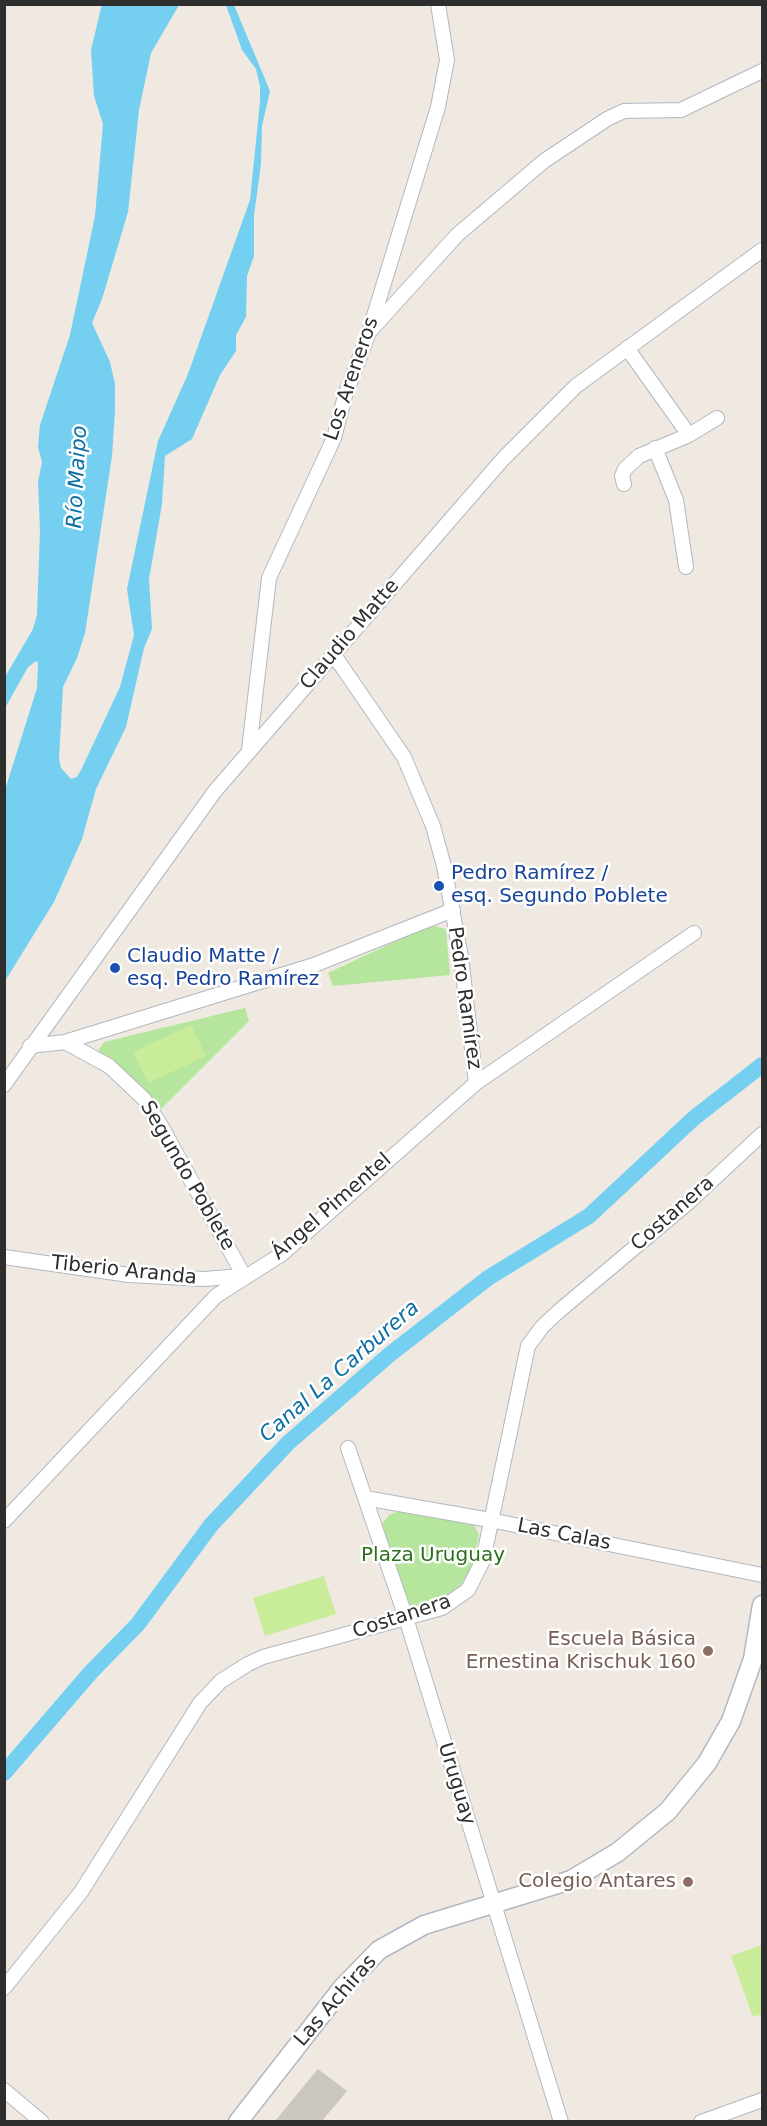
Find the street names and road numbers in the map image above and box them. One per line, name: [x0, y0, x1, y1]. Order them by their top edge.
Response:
street label: Los Areneros: [320, 314, 384, 444]
street label: Claudio Matte: [295, 575, 405, 695]
street label: Pedro Ramírez: [442, 925, 486, 1071]
street label: Segundo Poblete: [134, 1097, 240, 1255]
street label: Ángel Pimentel: [267, 1149, 397, 1265]
street label: Costanera: [627, 1171, 719, 1257]
street label: Tiberio Aranda: [50, 1251, 198, 1291]
street label: Las Calas: [515, 1514, 613, 1556]
street label: Costanera: [350, 1590, 454, 1644]
street label: Uruguay: [432, 1740, 480, 1828]
street label: Las Achiras: [290, 1950, 382, 2052]

